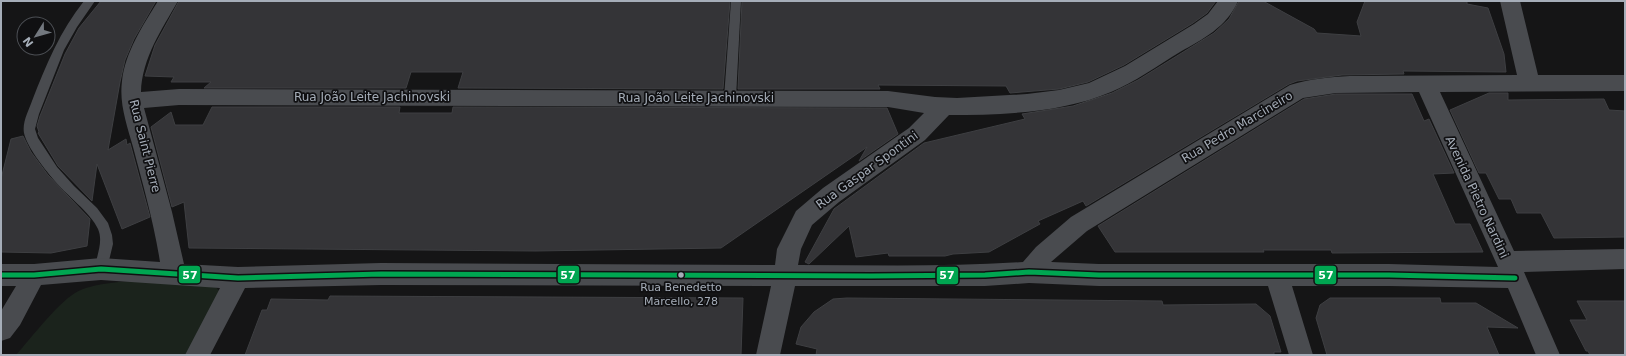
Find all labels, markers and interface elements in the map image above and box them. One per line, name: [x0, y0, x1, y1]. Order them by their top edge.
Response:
north arrow: [16, 16, 56, 56]
text: N: [20, 34, 36, 49]
street label: Rua Pedro Marcineiro: [1179, 88, 1295, 166]
street label: Rua João Leite Jachinovski: [294, 90, 450, 104]
street label: Rua João Leite Jachinovski: [618, 91, 774, 105]
street label: Rua Saint Pierre: [127, 98, 163, 194]
street label: Rua Gaspar Spontini: [813, 128, 921, 212]
street label: Avenida Pietro Nardini: [1443, 134, 1511, 260]
line badge: 57: [178, 265, 201, 284]
line badge: 57: [557, 265, 580, 284]
line badge: 57: [1314, 265, 1337, 285]
line badge: 57: [936, 266, 959, 285]
text: 57: [182, 269, 198, 282]
text: 57: [560, 269, 576, 282]
text: 57: [939, 269, 955, 282]
text: 57: [1318, 269, 1334, 282]
marker: Rua Benedetto Marcello, 278: [676, 270, 686, 280]
place label: Rua Benedetto Marcello, 278: [640, 281, 722, 308]

